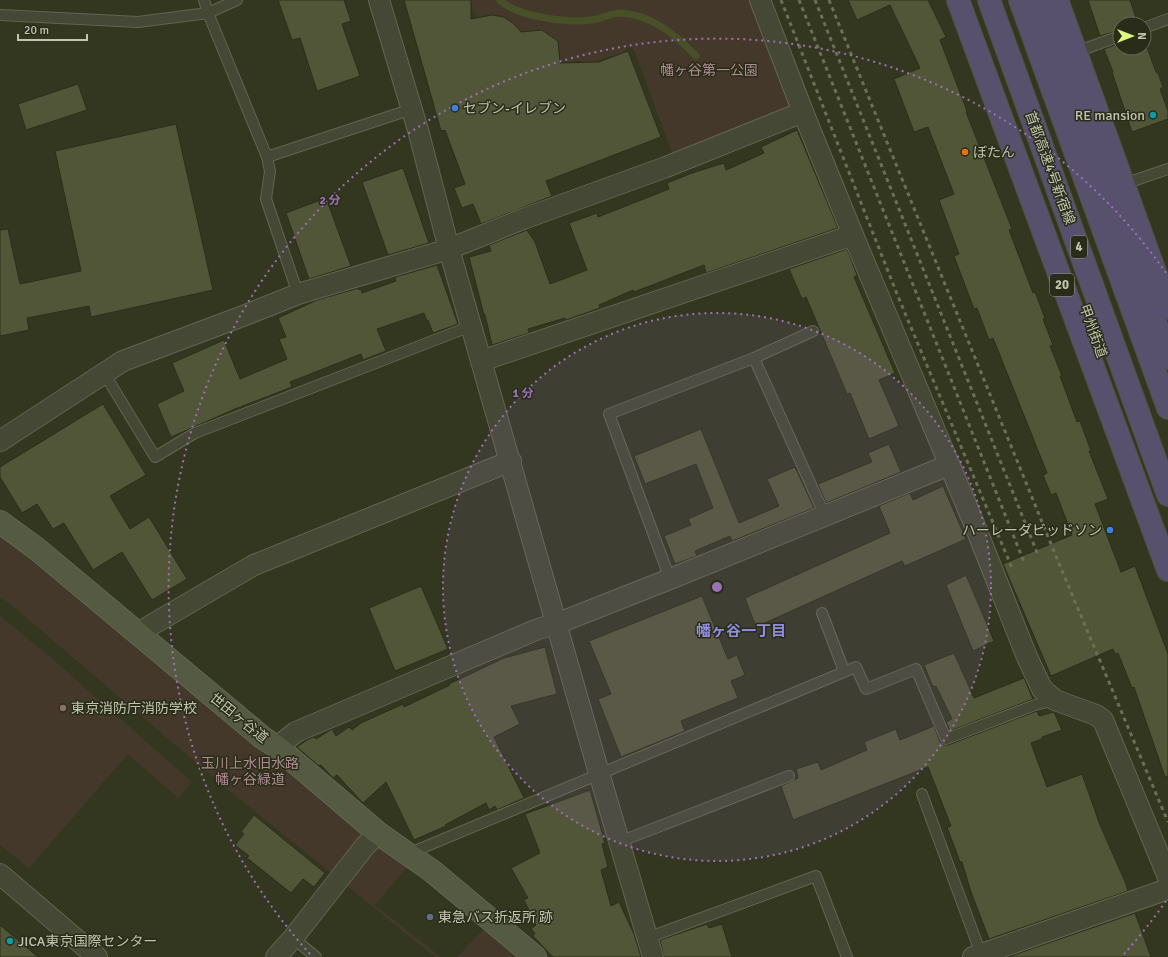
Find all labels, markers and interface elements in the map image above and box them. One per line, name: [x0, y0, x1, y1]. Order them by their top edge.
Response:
scale bar: [18, 16, 87, 42]
north arrow: [1112, 16, 1152, 56]
text: 20 m: [24, 23, 49, 38]
text: N: [1135, 32, 1148, 40]
park label: 幡ヶ谷第一公園: [660, 62, 758, 79]
place label: セブン-イレブン: [463, 100, 566, 117]
marker: セブン-イレブン: [450, 103, 460, 113]
place label: RE mansion: [1075, 107, 1145, 124]
street label: 首都高速4号新宿線: [1022, 109, 1078, 227]
marker: RE mansion: [1148, 110, 1158, 120]
place label: ぼたん: [973, 144, 1015, 161]
marker: ぼたん: [960, 147, 970, 157]
text: 2 分: [319, 193, 341, 208]
road number: 4: [1071, 236, 1087, 258]
road number: 20: [1050, 274, 1074, 296]
street label: 甲州街道: [1075, 302, 1111, 360]
text: 1 分: [512, 386, 534, 401]
place label: ハーレーダビッドソン: [962, 522, 1102, 539]
marker: ハーレーダビッドソン: [1105, 525, 1115, 535]
centre of rings: [710, 580, 724, 594]
district label: 幡ヶ谷一丁目: [696, 622, 786, 640]
street label: 世田ヶ谷道: [206, 689, 272, 747]
place label: 東京消防庁消防学校: [71, 700, 197, 717]
marker: 東京消防庁消防学校: [58, 703, 68, 713]
park label: 玉川上水旧水路 幡ヶ谷緑道: [201, 755, 299, 788]
place label: 東急バス折返所 跡: [438, 909, 553, 926]
marker: 東急バス折返所 跡: [425, 912, 435, 922]
place label: JICA東京国際センター: [18, 933, 157, 950]
marker: JICA東京国際センター: [5, 936, 15, 946]

